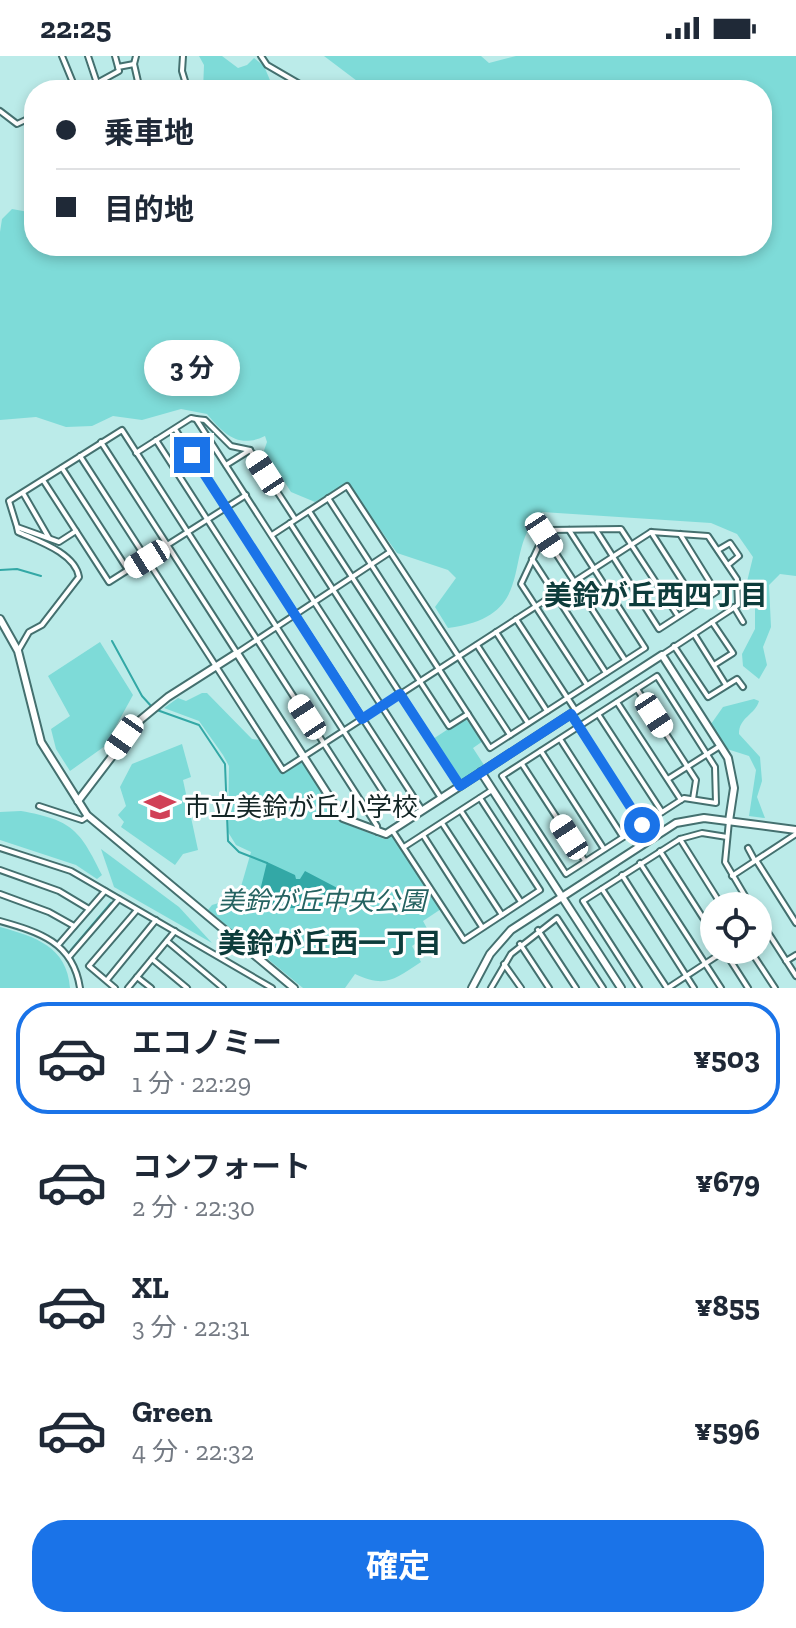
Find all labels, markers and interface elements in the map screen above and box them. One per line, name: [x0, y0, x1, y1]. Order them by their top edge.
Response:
text: 22:25: [40, 10, 111, 46]
text: 乗車地: [104, 115, 194, 151]
text: 目的地: [104, 192, 194, 228]
callout: 3 分: [144, 339, 240, 395]
text: 3 分: [170, 352, 214, 384]
route end: [174, 437, 210, 473]
car: [242, 446, 288, 500]
car: [521, 508, 567, 562]
car: [120, 536, 174, 582]
district label: 美鈴が丘西四丁目: [544, 579, 768, 612]
car: [631, 688, 677, 742]
car: [284, 690, 330, 744]
car: [100, 710, 148, 764]
school or university icon: 市立美鈴が丘小学校: [143, 790, 177, 824]
place label: 市立美鈴が丘小学校: [184, 791, 418, 823]
route start: [624, 807, 660, 843]
car: [546, 810, 592, 864]
park label: 美鈴が丘中央公園: [218, 885, 430, 917]
map controls: [700, 892, 772, 964]
button: locate: [700, 892, 772, 964]
district label: 美鈴が丘西一丁目: [218, 927, 442, 960]
icon: car: [36, 1022, 108, 1094]
text: エコノミー: [132, 1025, 282, 1061]
text: ¥503: [693, 1040, 760, 1076]
text: 1 分 · 22:29: [132, 1067, 251, 1099]
icon: car: [36, 1146, 108, 1218]
text: コンフォート: [132, 1149, 311, 1185]
text: ¥679: [695, 1164, 760, 1200]
text: 2 分 · 22:30: [132, 1191, 255, 1223]
icon: car: [36, 1270, 108, 1342]
text: XL: [132, 1270, 169, 1306]
text: ¥855: [695, 1288, 760, 1324]
text: 3 分 · 22:31: [132, 1311, 249, 1343]
icon: car: [36, 1394, 108, 1466]
text: Green: [132, 1394, 212, 1430]
text: ¥596: [694, 1412, 760, 1448]
text: 4 分 · 22:32: [132, 1435, 254, 1467]
button: 確定: [32, 1520, 764, 1612]

